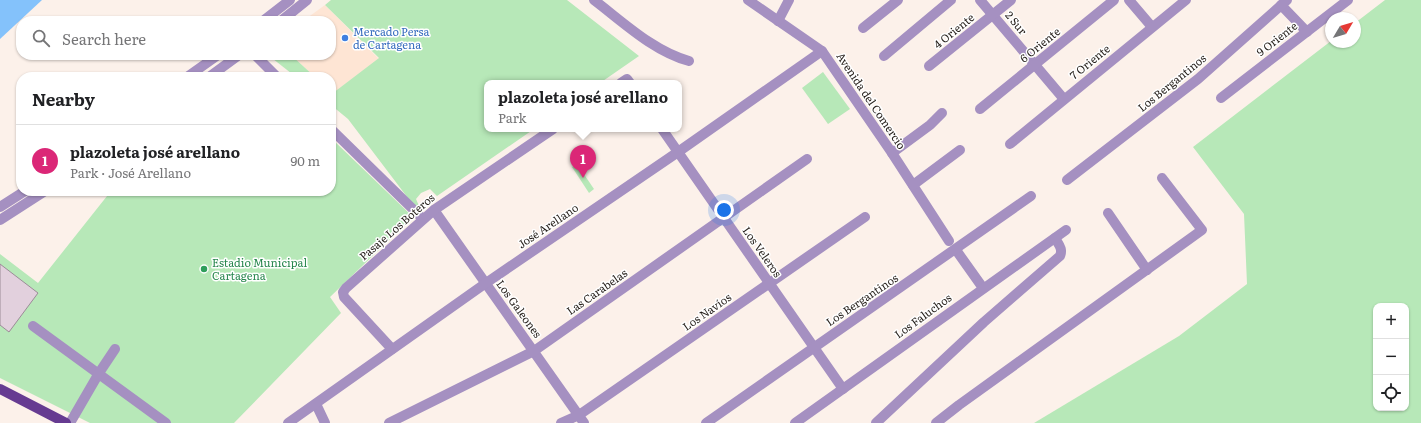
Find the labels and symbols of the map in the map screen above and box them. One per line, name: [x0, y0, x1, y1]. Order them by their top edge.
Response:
street label: 2 Sur: [1002, 7, 1032, 38]
street label: 4 Oriente: [930, 9, 977, 52]
north arrow: [1325, 12, 1361, 48]
street label: 9 Oriente: [1253, 17, 1300, 59]
place label: Mercado Persa de Cartagena: [353, 23, 430, 52]
street label: 6 Oriente: [1016, 23, 1063, 66]
marker: Mercado Persa de Cartagena: [340, 33, 350, 43]
street label: 7 Oriente: [1066, 40, 1113, 82]
street label: Avenida del Comercio: [833, 49, 910, 152]
street label: Los Bergantinos: [1134, 50, 1209, 115]
pin: 1: [570, 145, 596, 178]
street label: Pasaje Los Boteros: [355, 189, 437, 263]
street label: José Arellano: [514, 199, 581, 251]
your location: [714, 200, 734, 220]
street label: Los Veleros: [739, 223, 786, 280]
place label: Estadio Municipal Cartagena: [212, 254, 307, 283]
marker: Estadio Municipal Cartagena: [199, 264, 209, 274]
street label: Las Carabelas: [563, 264, 630, 318]
street label: Los Bergantinos: [822, 269, 901, 329]
street label: Los Galeones: [493, 276, 546, 341]
street label: Los Navíos: [679, 289, 734, 334]
street label: Los Faluchos: [891, 289, 954, 341]

